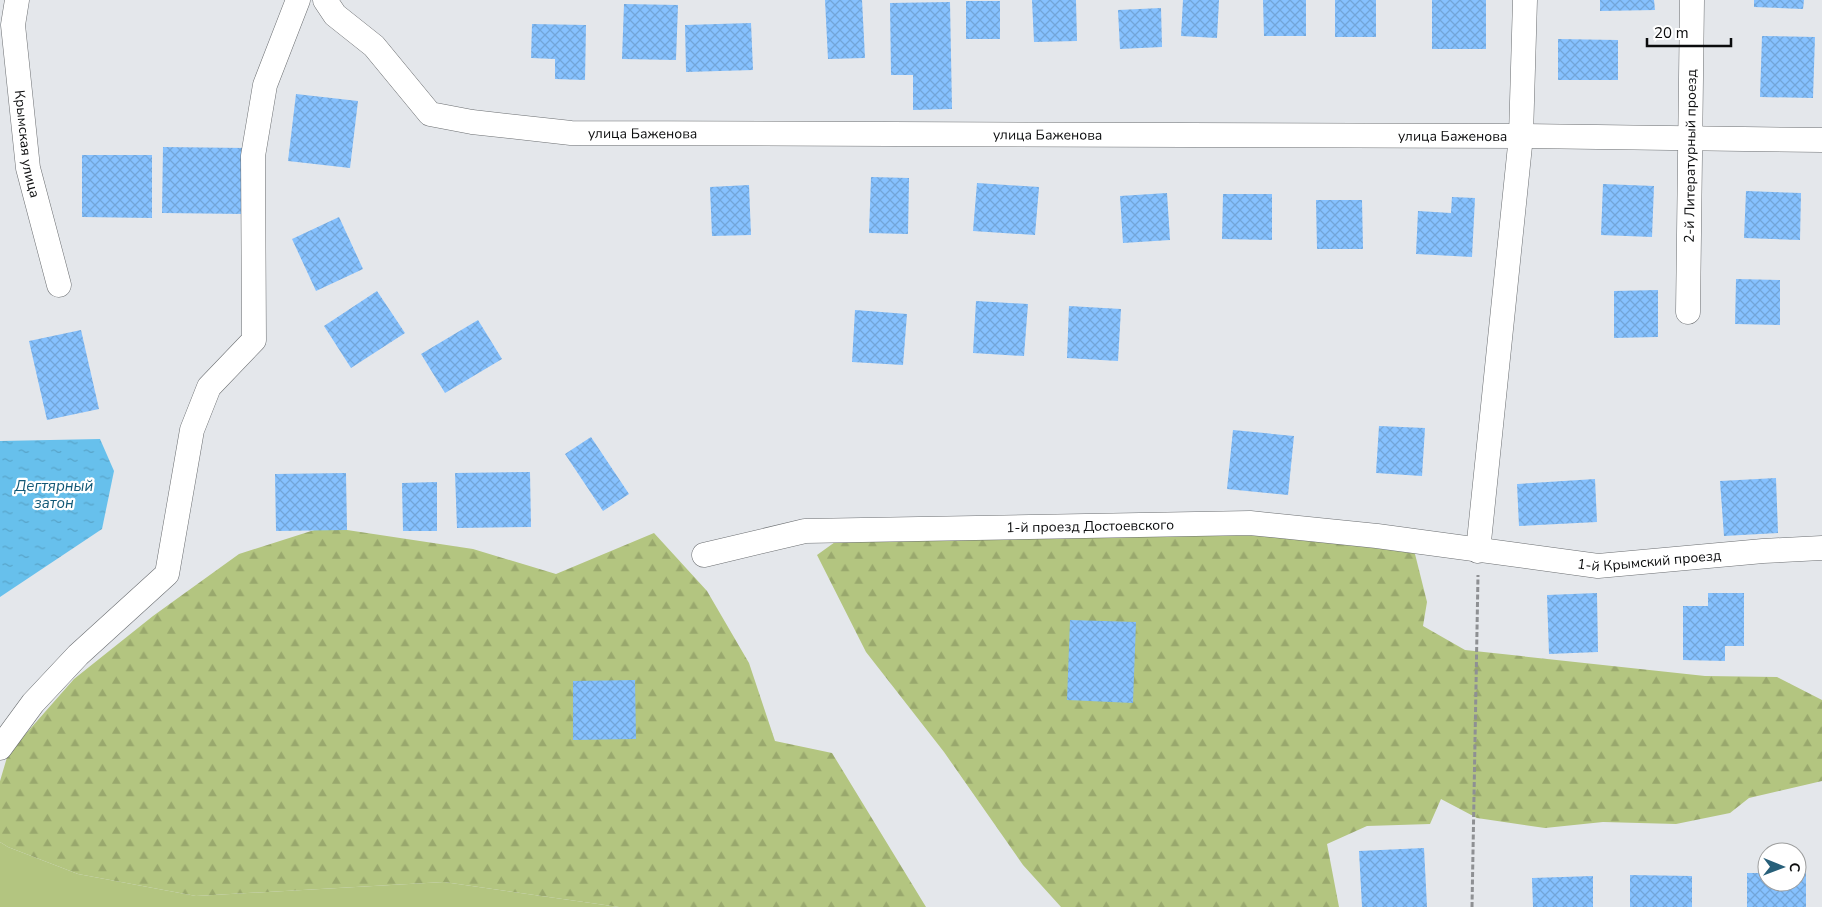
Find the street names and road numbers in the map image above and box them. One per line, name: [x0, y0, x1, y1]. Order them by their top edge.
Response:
street label: 2-й Литературный проезд: [1680, 69, 1701, 243]
street label: Крымская улица: [10, 89, 44, 200]
street label: улица Баженова: [588, 124, 697, 143]
street label: улица Баженова: [993, 125, 1102, 145]
street label: улица Баженова: [1398, 127, 1507, 146]
street label: 1-й проезд Достоевского: [1006, 515, 1174, 537]
street label: 1-й Крымский проезд: [1576, 546, 1722, 576]

